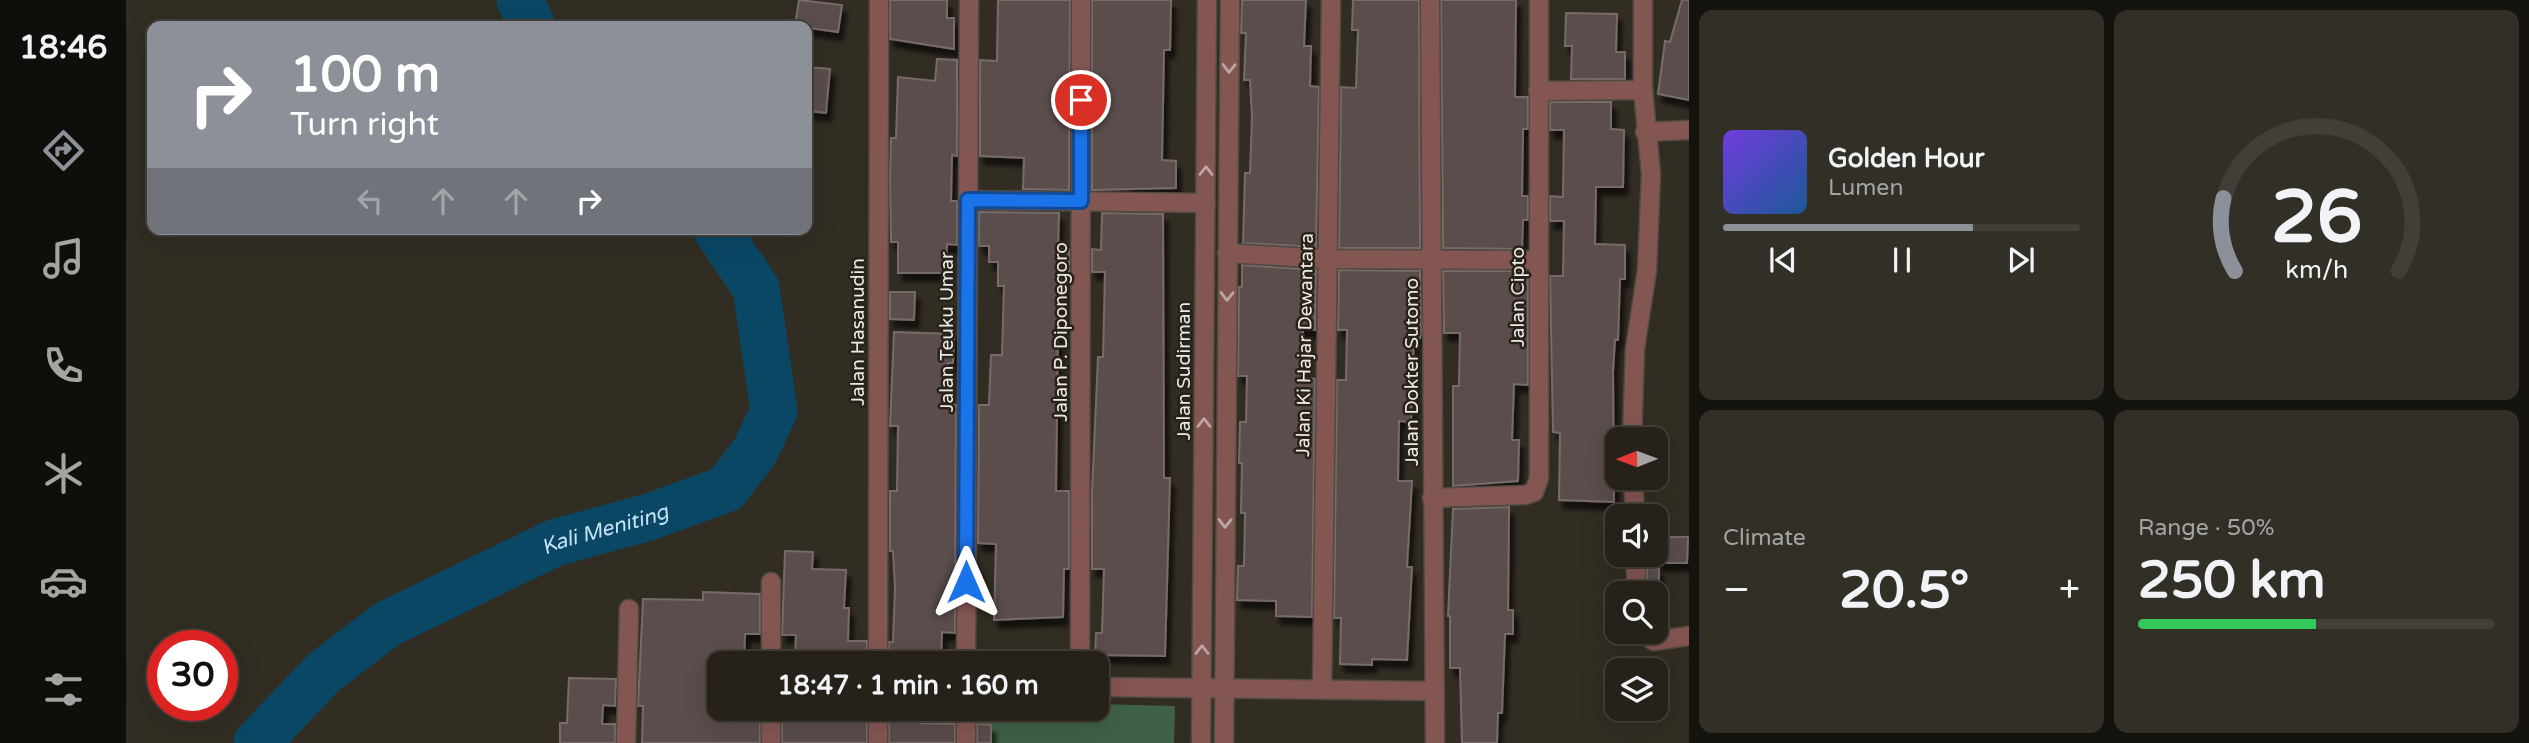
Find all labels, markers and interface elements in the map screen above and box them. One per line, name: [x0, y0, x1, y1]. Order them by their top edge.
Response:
text: 18:46: [19, 29, 107, 67]
text: 100 m: [290, 46, 440, 105]
icon: right: [175, 49, 266, 140]
one-way arrow: [1221, 63, 1237, 74]
pin: [1051, 70, 1111, 130]
icon: arrive: [1062, 81, 1100, 119]
text: Turn right: [290, 106, 439, 144]
icon: directions: [39, 126, 88, 175]
text: Golden Hour: [1828, 143, 1985, 174]
one-way arrow: [1198, 165, 1214, 176]
text: Lumen: [1828, 174, 1903, 202]
text: 26: [2271, 174, 2362, 262]
icon: left: [351, 182, 389, 220]
icon: ahead: [424, 182, 462, 220]
icon: ahead: [497, 182, 535, 220]
icon: right: [570, 182, 608, 220]
street label: Jalan Ki Hajar Dewantara: [1292, 233, 1318, 457]
icon: music: [39, 234, 88, 283]
icon: previous: [1764, 241, 1802, 279]
icon: pause: [1883, 241, 1921, 279]
icon: next: [2002, 241, 2040, 279]
street label: Jalan P. Diponegoro: [1050, 242, 1072, 422]
street label: Jalan Cipto: [1507, 247, 1529, 347]
street label: Jalan Teuku Umar: [936, 251, 958, 412]
text: km/h: [2285, 255, 2348, 285]
street label: Jalan Hasanudin: [847, 258, 869, 406]
street label: Jalan Dokter Sutomo: [1401, 278, 1423, 466]
one-way arrow: [1219, 291, 1235, 301]
street label: Jalan Sudirman: [1173, 302, 1195, 440]
icon: phone: [39, 341, 88, 390]
one-way arrow: [1196, 417, 1212, 428]
north arrow: [1605, 427, 1668, 490]
map controls: [1605, 427, 1668, 721]
icon: climate: [39, 449, 88, 498]
water label: Kali Meniting: [537, 498, 674, 560]
button: sound: [1605, 504, 1668, 567]
text: Range · 50%: [2138, 514, 2274, 542]
one-way arrow: [1217, 518, 1233, 529]
text: Climate: [1723, 524, 1806, 552]
position arrow: [929, 545, 1003, 619]
text: 250 km: [2138, 549, 2326, 612]
icon: car: [39, 557, 88, 606]
text: 20.5°: [1839, 559, 1969, 622]
text: −: [1723, 567, 1750, 613]
text: +: [2059, 567, 2080, 613]
button: search: [1605, 581, 1668, 644]
speed limit sign: 30: [147, 630, 238, 721]
one-way arrow: [1194, 645, 1210, 655]
button: layers: [1605, 658, 1668, 721]
icon: filters: [39, 665, 88, 714]
text: 18:47 · 1 min · 160 m: [777, 670, 1039, 701]

